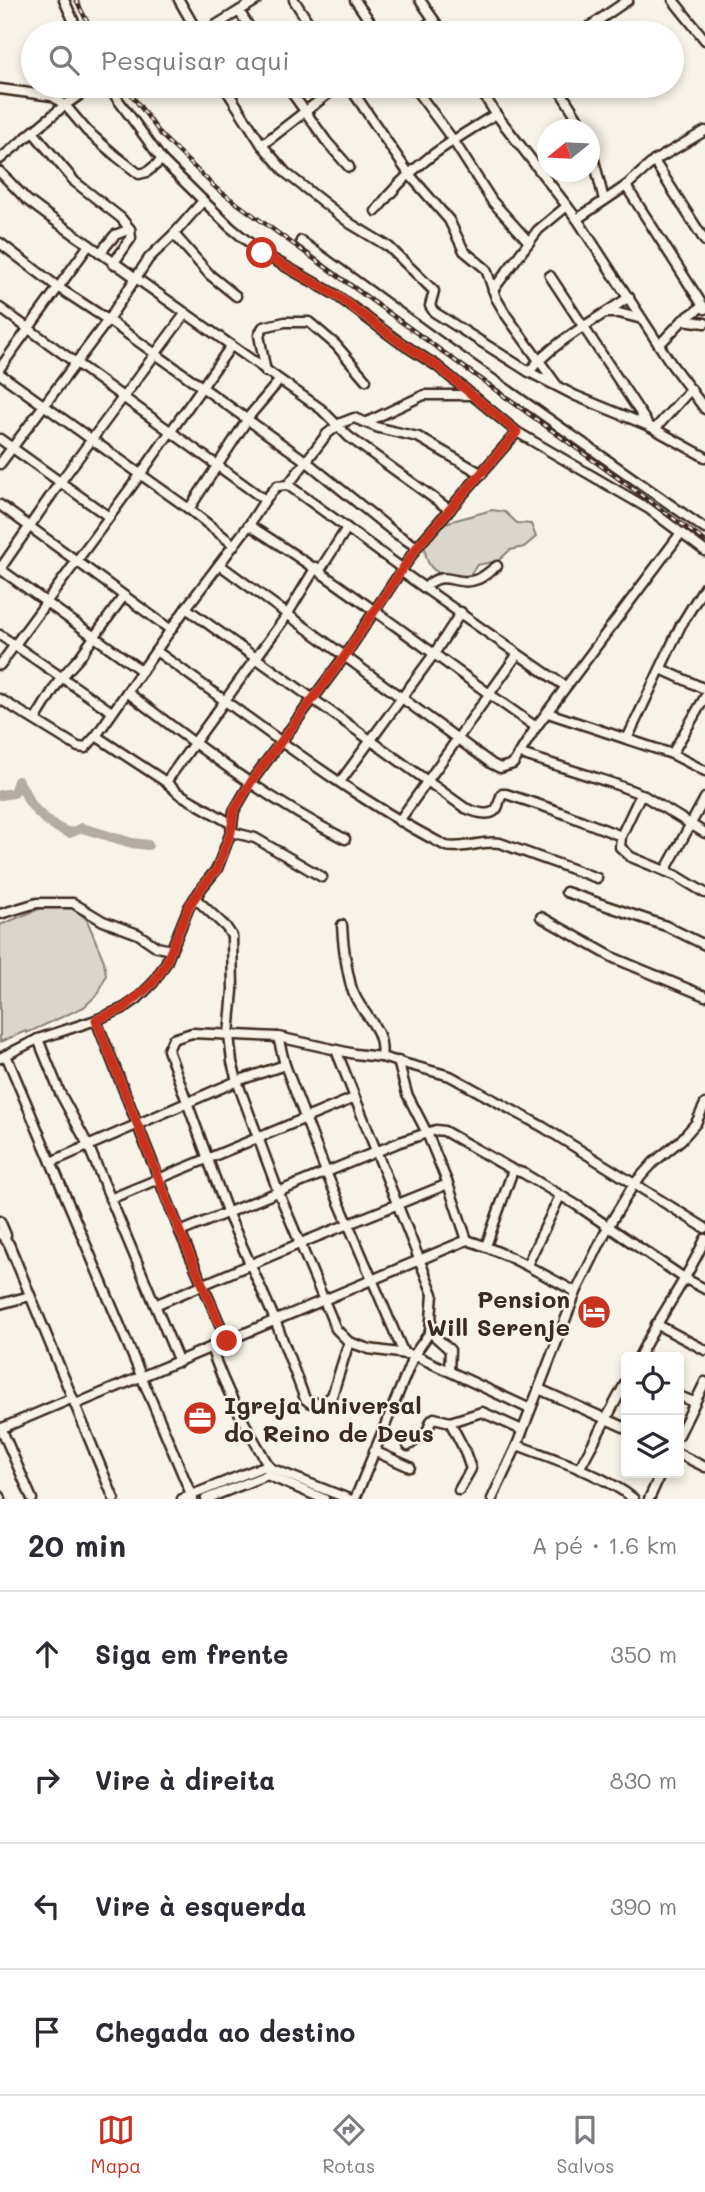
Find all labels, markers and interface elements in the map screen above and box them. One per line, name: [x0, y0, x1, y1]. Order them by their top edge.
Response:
search box: [21, 21, 684, 98]
icon: search: [45, 41, 83, 79]
text: Pesquisar aqui: [101, 43, 290, 77]
north arrow: [537, 119, 600, 182]
route start: [246, 237, 277, 268]
place label: Pension Will Serenje: [427, 1283, 570, 1342]
hotel icon: Pension Will Serenje: [575, 1293, 613, 1331]
route end: [211, 1325, 242, 1356]
map controls: [621, 1352, 684, 1478]
button: locate: [621, 1352, 684, 1415]
place label: Igreja Universal do Reino de Deus: [224, 1389, 434, 1448]
office icon: Igreja Universal do Reino de Deus: [181, 1399, 219, 1437]
button: layers: [621, 1415, 684, 1478]
text: 20 min: [28, 1525, 126, 1565]
text: A pé · 1.6 km: [532, 1530, 677, 1560]
icon: ahead: [28, 1635, 66, 1673]
text: Siga em frente: [95, 1637, 289, 1671]
text: 350 m: [610, 1639, 677, 1669]
icon: right: [28, 1761, 66, 1799]
text: Vire à direita: [95, 1763, 275, 1797]
text: 830 m: [610, 1765, 677, 1795]
icon: left: [28, 1887, 66, 1925]
text: Vire à esquerda: [95, 1889, 306, 1923]
text: 390 m: [610, 1891, 677, 1921]
icon: arrive: [28, 2013, 66, 2051]
text: Chegada ao destino: [95, 2015, 355, 2049]
tab: Mapa: [91, 2111, 141, 2178]
tab: Rotas: [322, 2111, 375, 2178]
tab: Salvos: [557, 2111, 614, 2178]

